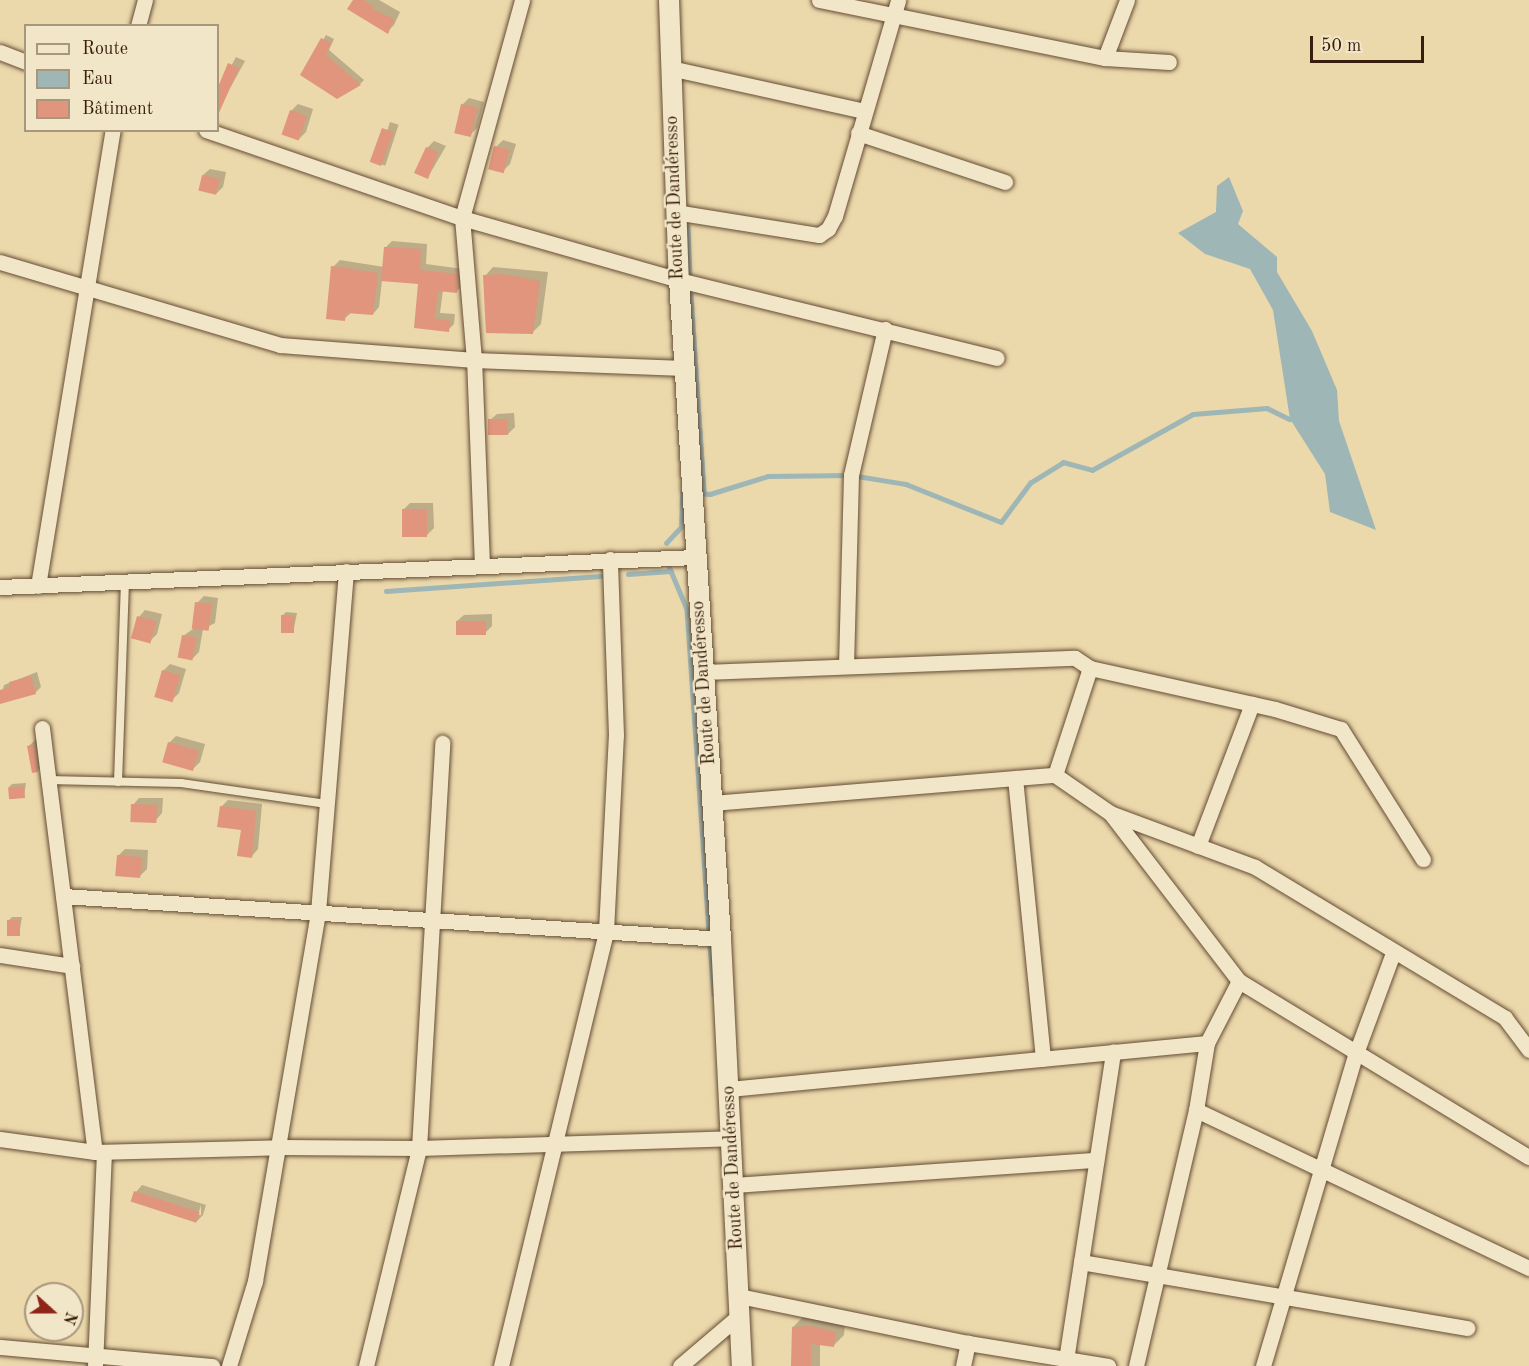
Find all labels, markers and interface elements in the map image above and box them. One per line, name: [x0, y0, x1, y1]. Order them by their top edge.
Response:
legend: [24, 24, 219, 132]
scale bar: [1313, 24, 1427, 62]
text: 50 m: [1321, 37, 1361, 55]
text: Route: [82, 40, 128, 58]
text: Eau: [82, 70, 113, 88]
text: Bâtiment: [82, 100, 153, 118]
street label: Route de Dandéresso: [661, 116, 689, 280]
street label: Route de Dandéresso: [687, 600, 721, 766]
street label: Route de Dandéresso: [718, 1085, 748, 1251]
north arrow: [24, 1282, 84, 1342]
text: N: [59, 1309, 79, 1326]

